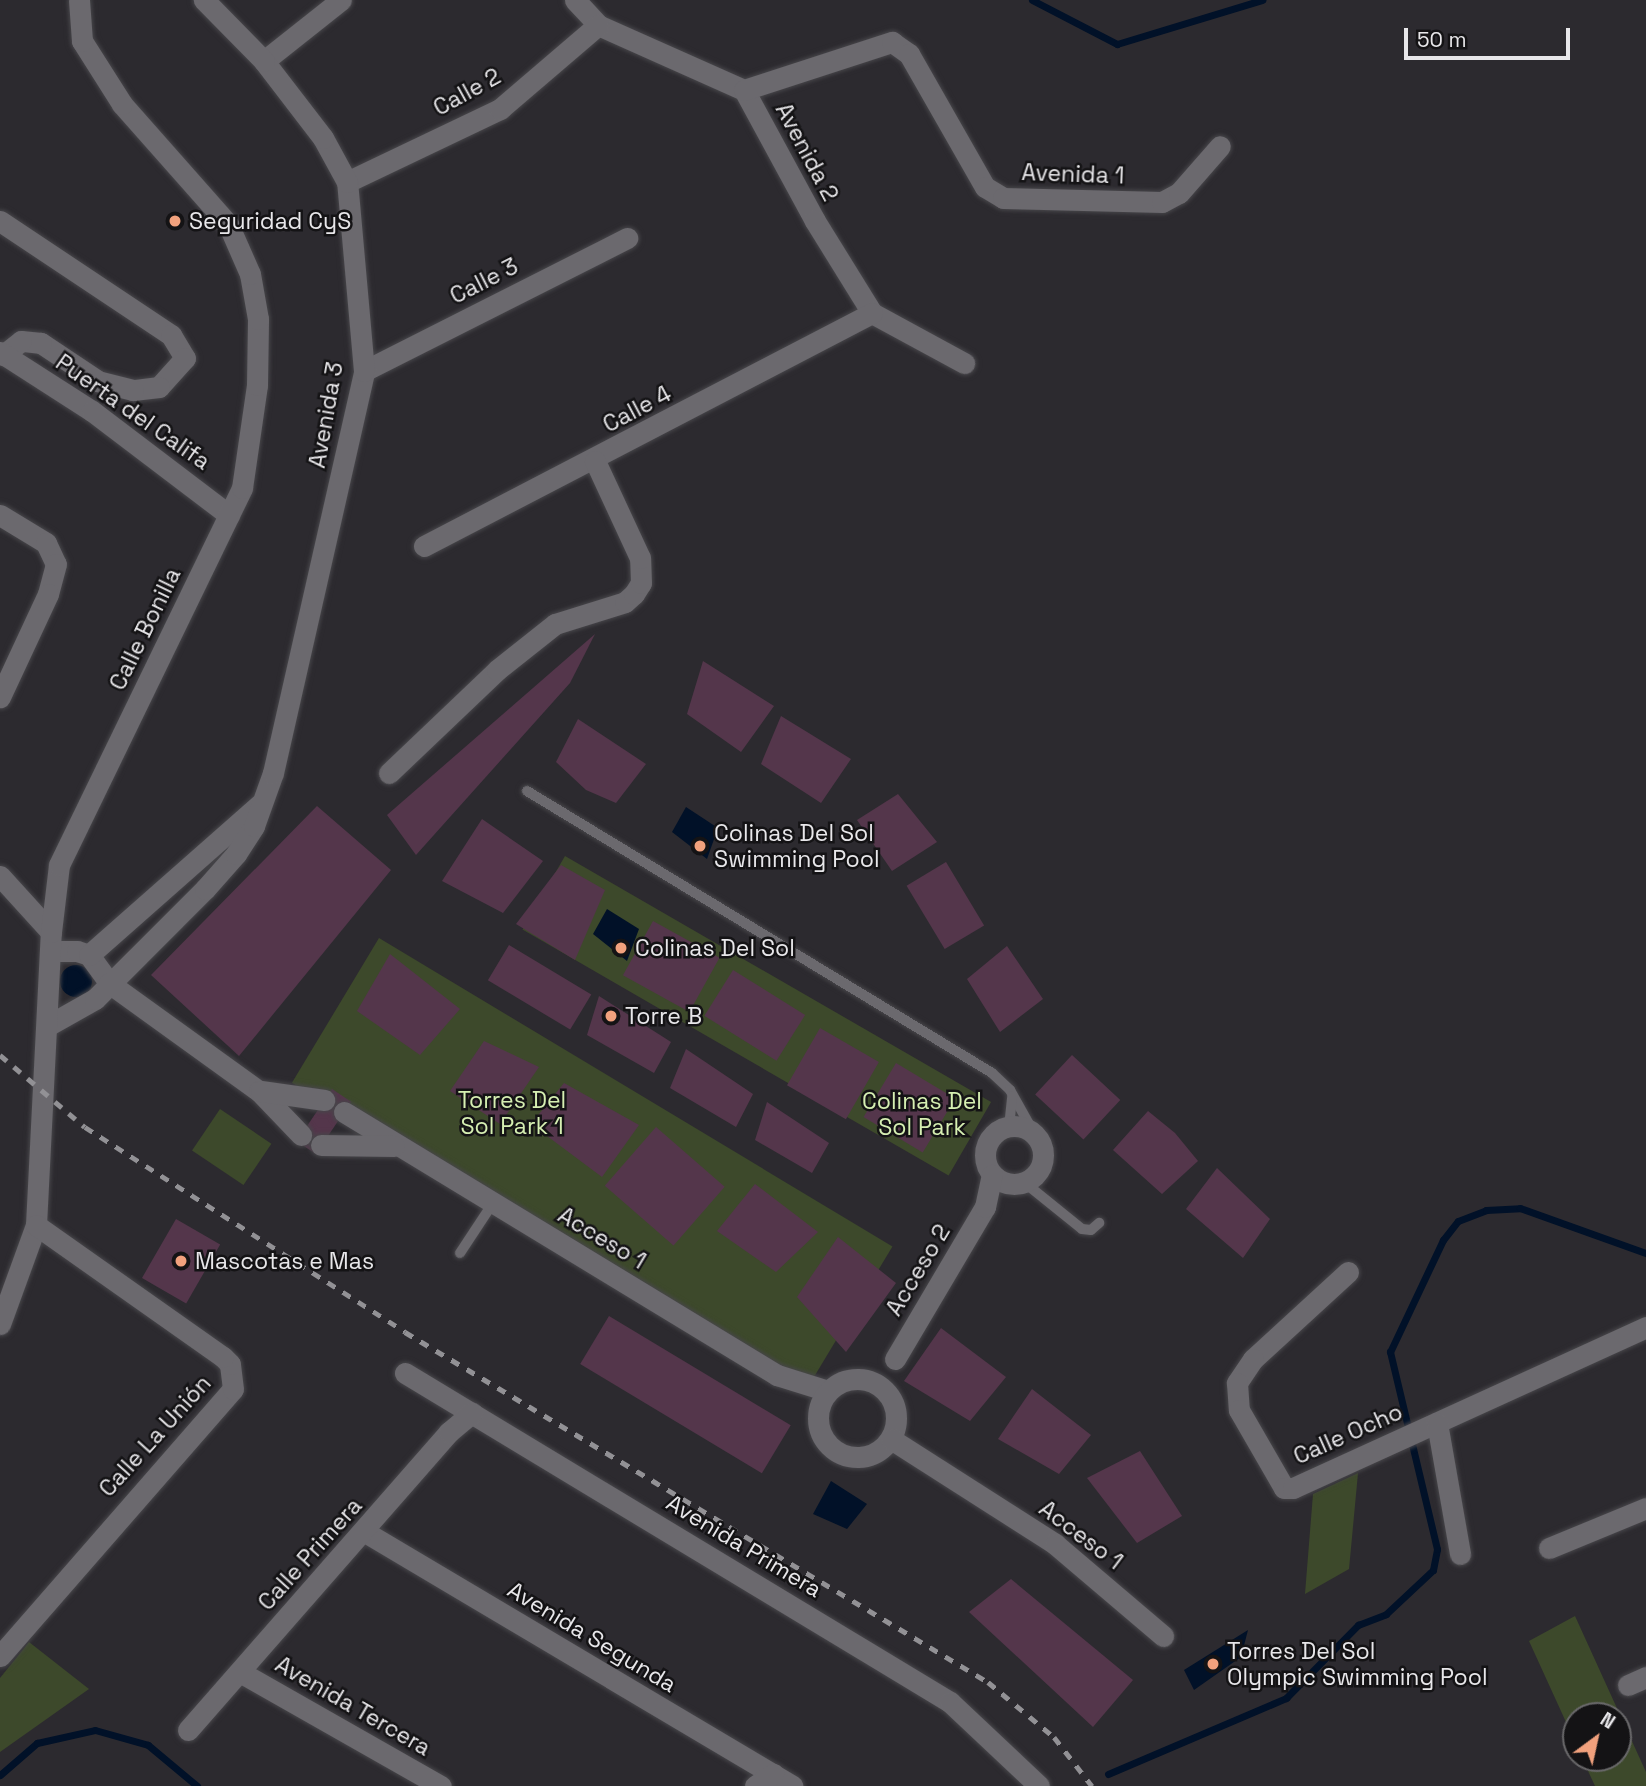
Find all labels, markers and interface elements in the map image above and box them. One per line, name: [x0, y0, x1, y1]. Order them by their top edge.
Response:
scale bar: [1408, 14, 1574, 58]
text: 50 m: [1417, 26, 1467, 53]
street label: Calle 2: [429, 62, 505, 122]
street label: Avenida 2: [770, 98, 844, 206]
street label: Avenida 1: [1021, 158, 1125, 190]
place label: Seguridad CyS: [189, 207, 351, 235]
marker: Seguridad CyS: [167, 213, 183, 229]
street label: Calle 3: [445, 252, 523, 310]
street label: Puerta del Califa: [50, 348, 216, 476]
street label: Avenida 3: [303, 360, 349, 470]
street label: Calle 4: [598, 380, 676, 438]
street label: Calle Bonilla: [104, 563, 186, 695]
place label: Colinas Del Sol Swimming Pool: [714, 819, 880, 873]
marker: Colinas Del Sol Swimming Pool: [692, 838, 708, 854]
place label: Colinas Del Sol: [635, 934, 795, 962]
marker: Colinas Del Sol: [613, 940, 629, 956]
place label: Torre B: [625, 1002, 702, 1030]
marker: Torre B: [603, 1008, 619, 1024]
park label: Torres Del Sol Park 1: [458, 1086, 566, 1140]
park label: Colinas Del Sol Park: [862, 1087, 982, 1141]
street label: Acceso 1: [553, 1201, 651, 1275]
street label: Acceso 2: [880, 1219, 956, 1321]
place label: Mascotas e Mas: [195, 1247, 374, 1275]
marker: Mascotas e Mas: [173, 1253, 189, 1269]
street label: Calle La Unión: [93, 1370, 217, 1502]
street label: Calle Ocho: [1289, 1398, 1407, 1470]
street label: Avenida Primera: [661, 1489, 827, 1603]
street label: Calle Primera: [252, 1492, 368, 1616]
street label: Acceso 1: [1034, 1495, 1128, 1575]
street label: Avenida Segunda: [503, 1576, 681, 1698]
place label: Torres Del Sol Olympic Swimming Pool: [1227, 1637, 1488, 1691]
street label: Avenida Tercera: [270, 1650, 436, 1762]
marker: Torres Del Sol Olympic Swimming Pool: [1205, 1656, 1221, 1672]
north arrow: [1562, 1702, 1632, 1772]
text: N: [1595, 1707, 1620, 1735]

